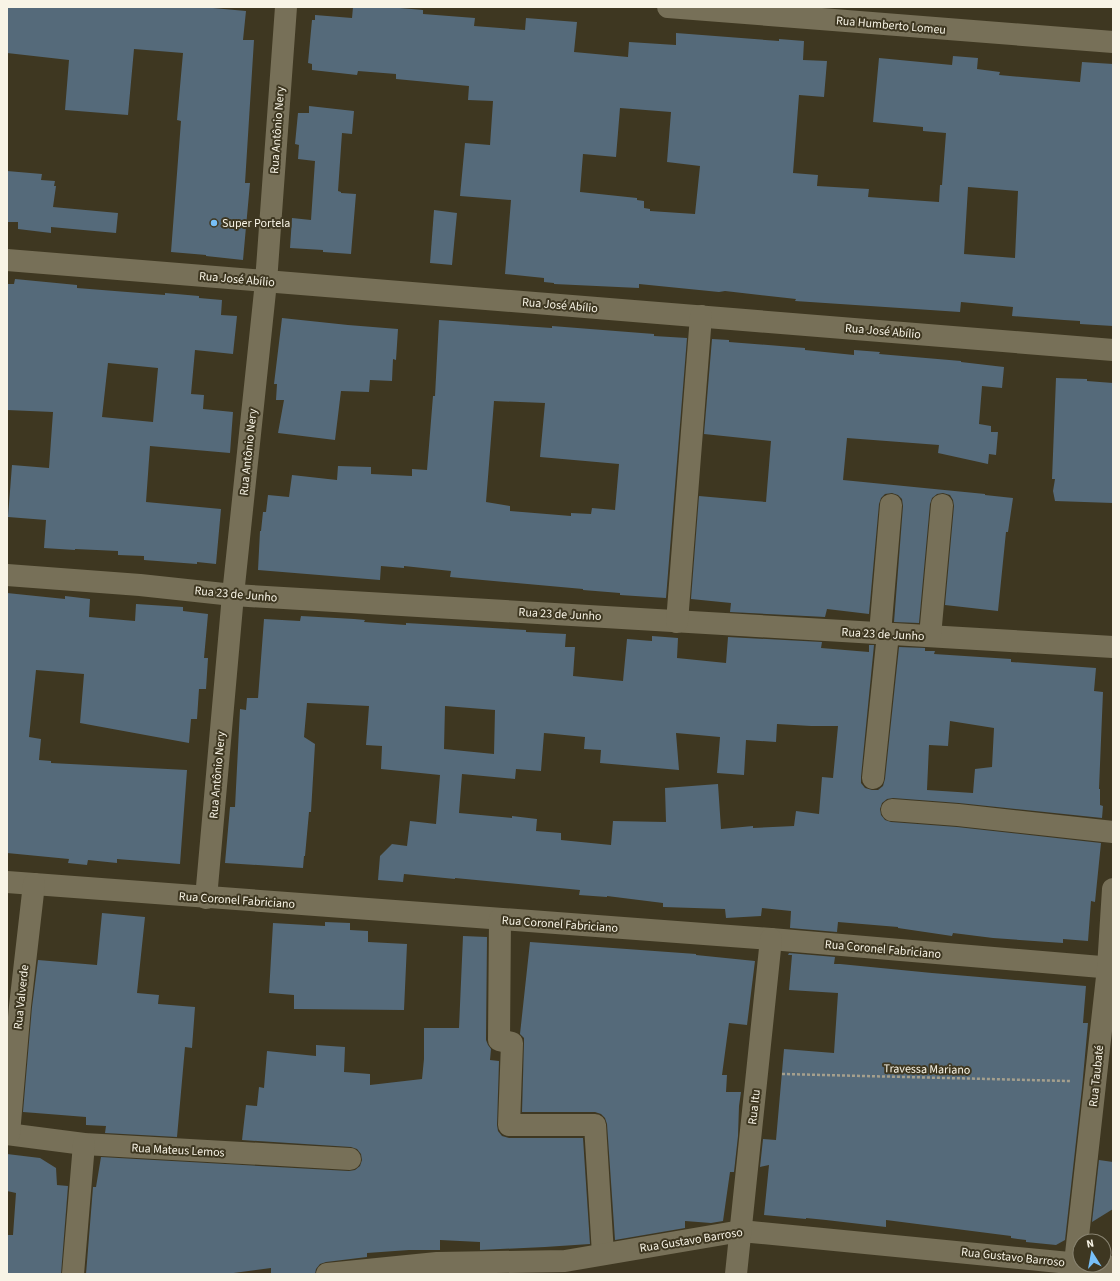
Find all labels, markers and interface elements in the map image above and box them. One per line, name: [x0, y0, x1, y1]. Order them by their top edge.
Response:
street label: Rua Humberto Lomeu: [835, 12, 947, 39]
street label: Rua Antônio Nery: [266, 85, 289, 174]
place label: Super Portela: [222, 215, 290, 232]
marker: Super Portela: [209, 218, 219, 228]
street label: Rua José Abílio: [198, 268, 276, 291]
street label: Rua José Abílio: [521, 294, 599, 317]
street label: Rua José Abílio: [844, 320, 922, 343]
street label: Rua Antônio Nery: [235, 407, 262, 496]
street label: Rua 23 de Junho: [194, 582, 278, 607]
street label: Rua 23 de Junho: [518, 604, 602, 625]
street label: Rua 23 de Junho: [841, 624, 925, 645]
street label: Rua Antônio Nery: [205, 730, 230, 819]
street label: Rua Coronel Fabriciano: [178, 888, 296, 913]
street label: Rua Coronel Fabriciano: [501, 912, 619, 937]
street label: Rua Coronel Fabriciano: [824, 936, 942, 963]
street label: Rua Valverde: [10, 964, 33, 1030]
street label: Rua Taubaté: [1085, 1044, 1108, 1108]
street label: Travessa Mariano: [883, 1060, 971, 1079]
street label: Rua Itu: [744, 1088, 765, 1126]
street label: Rua Mateus Lemos: [131, 1140, 225, 1161]
street label: Rua Gustavo Barroso: [638, 1224, 744, 1257]
north arrow: [1072, 1233, 1112, 1273]
text: N: [1085, 1236, 1095, 1252]
street label: Rua Gustavo Barroso: [960, 1244, 1066, 1271]

